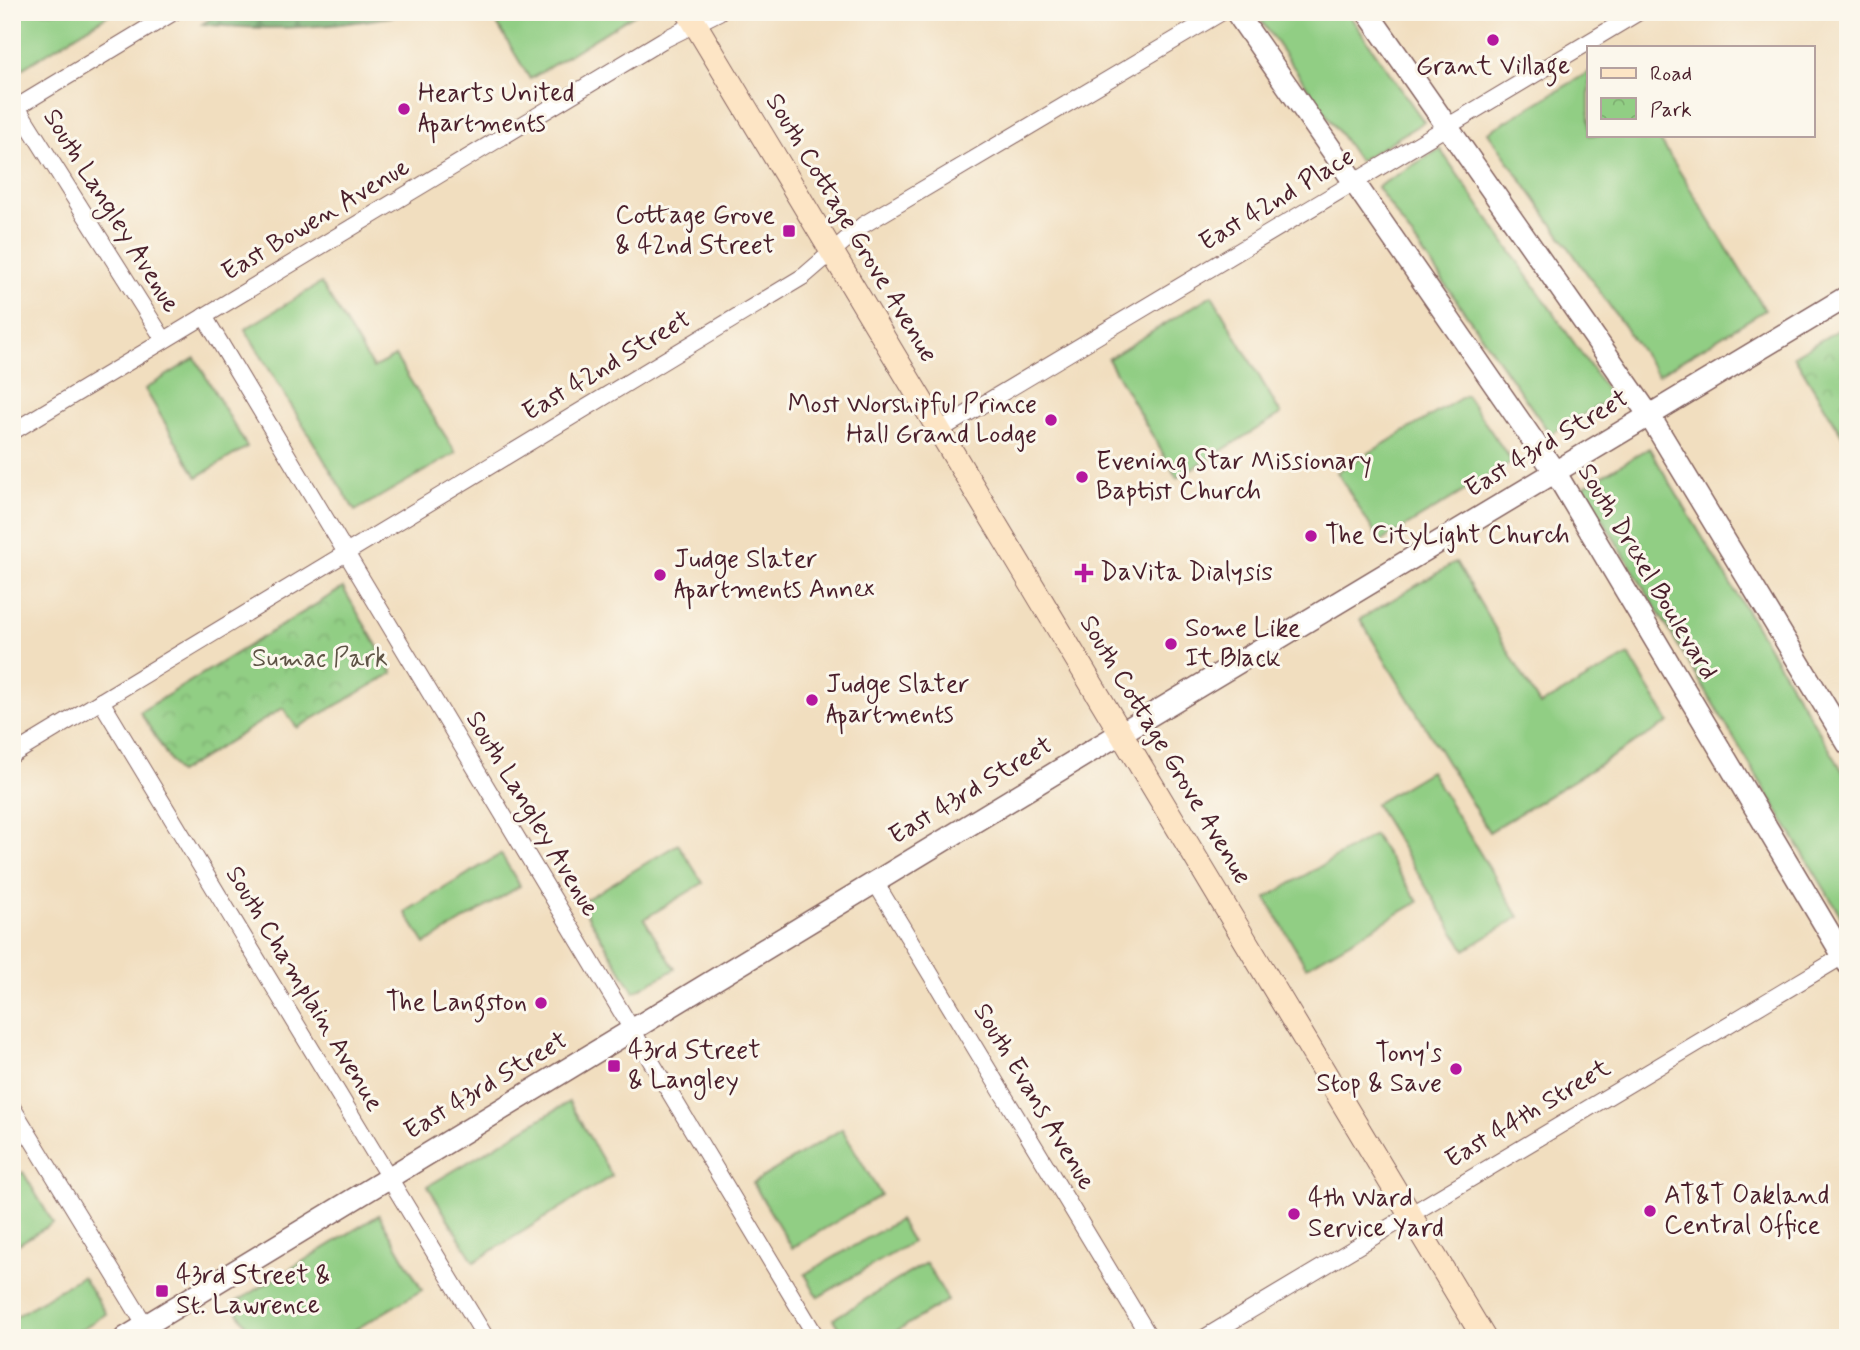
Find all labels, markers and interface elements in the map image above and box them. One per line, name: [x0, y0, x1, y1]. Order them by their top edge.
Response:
marker: Grant Village: [1485, 32, 1501, 48]
legend: [1587, 46, 1814, 136]
place label: Grant Village: [1416, 50, 1570, 87]
text: Road: [1650, 60, 1692, 88]
place label: Hearts United Apartments: [418, 77, 574, 144]
street label: South Cottage Grove Avenue: [757, 87, 945, 369]
text: Park: [1650, 96, 1692, 124]
marker: Hearts United Apartments: [396, 101, 412, 117]
street label: South Langley Avenue: [33, 103, 188, 320]
street label: East 42nd Place: [1193, 140, 1361, 260]
street label: East Bowen Avenue: [216, 150, 416, 290]
place label: Cottage Grove & 42nd Street: [615, 199, 775, 263]
marker: Cottage Grove & 42nd Street: [781, 223, 797, 239]
street label: East 42nd Street: [517, 302, 697, 430]
street label: East 43rd Street: [1459, 382, 1635, 506]
place label: Most Worshipful Prince Hall Grand Lodge: [788, 388, 1037, 452]
marker: Most Worshipful Prince Hall Grand Lodge: [1043, 412, 1059, 428]
place label: Evening Star Missionary Baptist Church: [1096, 445, 1372, 509]
street label: South Drexel Boulevard: [1569, 457, 1725, 687]
marker: Evening Star Missionary Baptist Church: [1074, 469, 1090, 485]
place label: The CityLight Church: [1325, 519, 1570, 553]
marker: The CityLight Church: [1303, 528, 1319, 544]
place label: Judge Slater Apartments Annex: [674, 543, 875, 610]
place label: DaVita Dialysis: [1100, 556, 1273, 590]
marker: DaVita Dialysis: [1074, 563, 1094, 583]
marker: Judge Slater Apartments Annex: [652, 567, 668, 583]
street label: South Cottage Grove Avenue: [1071, 609, 1259, 891]
place label: Some Like It Black: [1185, 612, 1301, 676]
marker: Some Like It Black: [1163, 636, 1179, 652]
park label: Sumac Park: [252, 642, 388, 676]
place label: Judge Slater Apartments: [826, 668, 969, 735]
marker: Judge Slater Apartments: [804, 692, 820, 708]
street label: South Langley Avenue: [455, 705, 607, 924]
street label: East 43rd Street: [883, 729, 1059, 853]
street label: South Champlain Avenue: [217, 860, 391, 1118]
place label: The Langston: [386, 986, 527, 1023]
marker: The Langston: [533, 995, 549, 1011]
street label: South Evans Avenue: [965, 997, 1103, 1197]
street label: East 43rd Street: [398, 1024, 574, 1148]
place label: 43rd Street & Langley: [628, 1034, 760, 1100]
place label: Tony's Stop & Save: [1316, 1037, 1442, 1101]
street label: East 44th Street: [1439, 1051, 1617, 1177]
marker: 43rd Street & Langley: [606, 1058, 622, 1074]
marker: Tony's Stop & Save: [1448, 1061, 1464, 1077]
place label: AT&T Oakland Central Office: [1664, 1179, 1830, 1243]
place label: 4th Ward Service Yard: [1308, 1182, 1444, 1246]
marker: AT&T Oakland Central Office: [1642, 1203, 1658, 1219]
marker: 4th Ward Service Yard: [1286, 1206, 1302, 1222]
place label: 43rd Street & St. Lawrence: [176, 1259, 330, 1323]
marker: 43rd Street & St. Lawrence: [154, 1283, 170, 1299]

